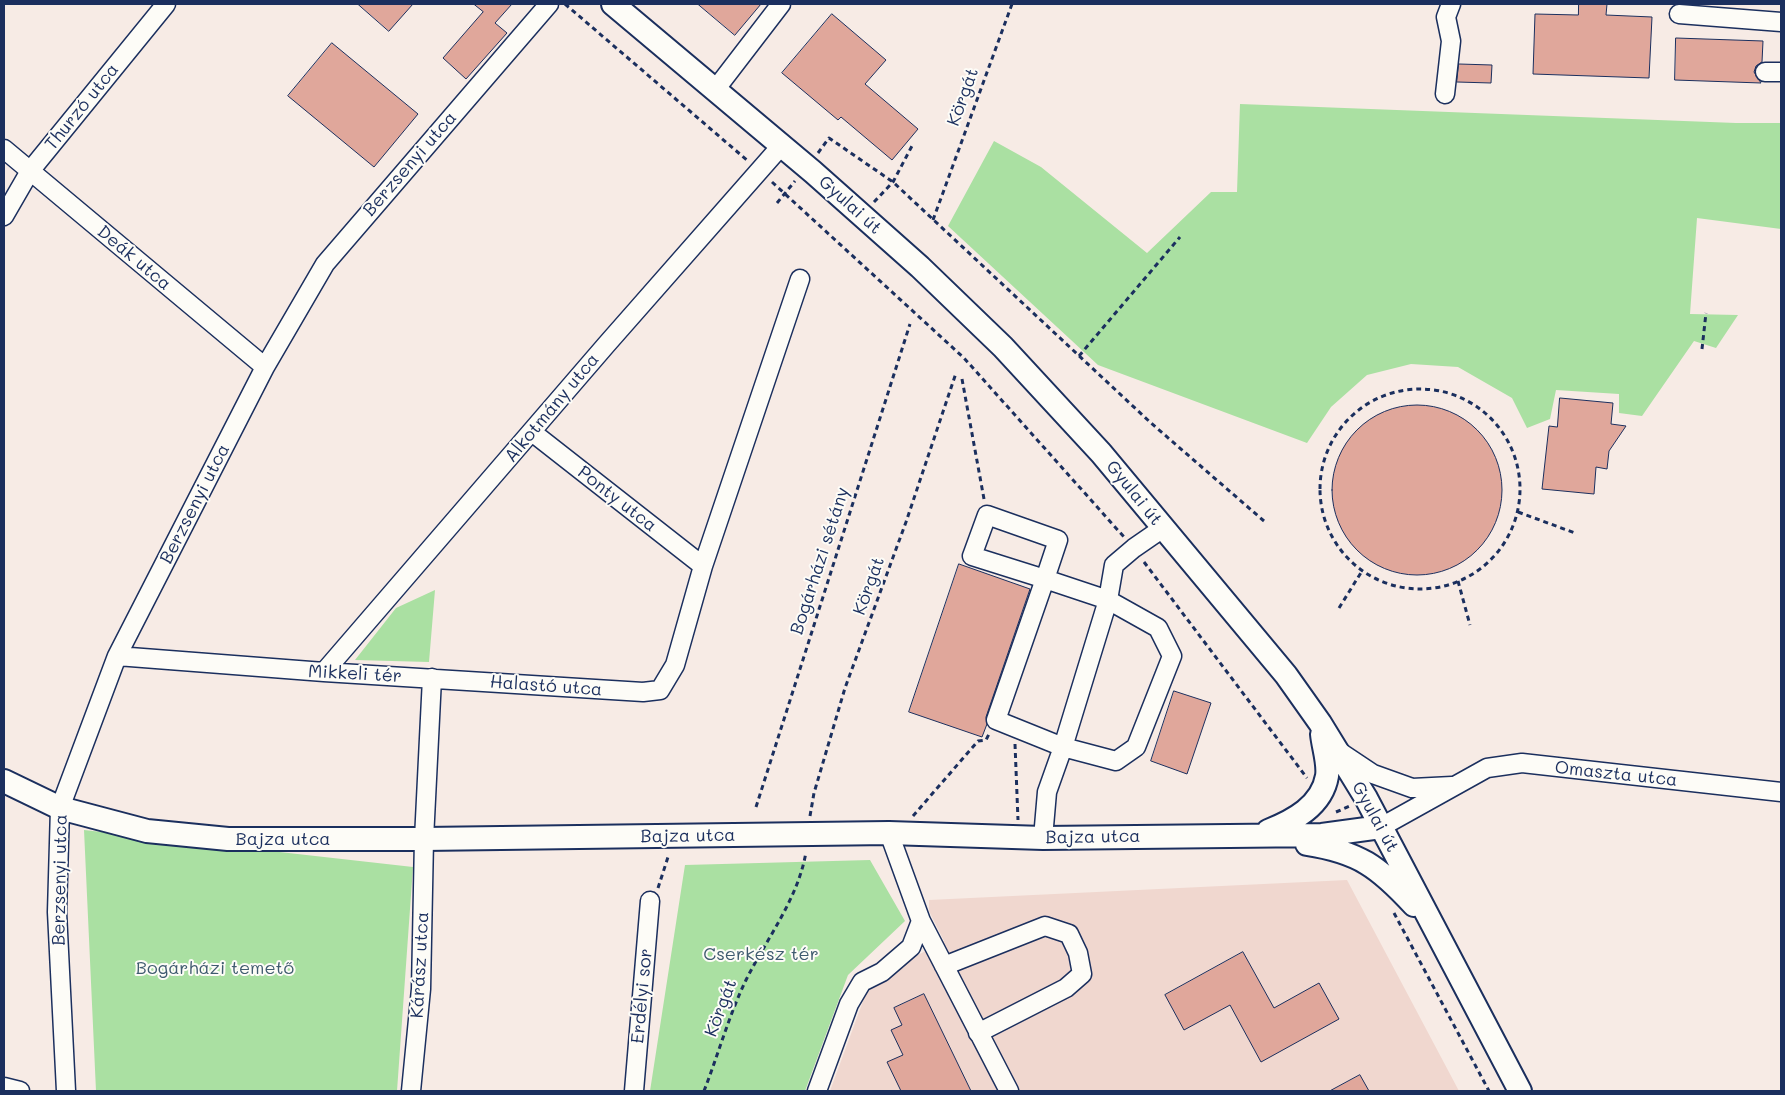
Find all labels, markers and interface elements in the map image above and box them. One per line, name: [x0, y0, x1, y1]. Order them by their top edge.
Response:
street label: Thurzó utca: [41, 59, 123, 155]
street label: Körgát: [943, 65, 983, 129]
street label: Berzsenyi utca: [359, 107, 461, 221]
street label: Gyulai út: [814, 171, 886, 239]
street label: Deák utca: [93, 221, 175, 295]
street label: Alkotmány utca: [500, 349, 604, 467]
street label: Berzsenyi utca: [156, 441, 234, 567]
street label: Gyulai út: [1101, 456, 1167, 530]
street label: Ponty utca: [573, 461, 661, 537]
street label: Bogárházi sétány: [786, 485, 854, 637]
street label: Körgát: [849, 554, 889, 618]
street label: Mikkeli tér: [308, 661, 402, 687]
street label: Halastó utca: [489, 671, 603, 701]
street label: Omaszta utca: [1554, 757, 1678, 791]
street label: Gyulai út: [1347, 778, 1403, 856]
street label: Berzsenyi utca: [48, 814, 72, 946]
street label: Bajza utca: [640, 824, 736, 848]
street label: Bajza utca: [1045, 825, 1141, 849]
street label: Bajza utca: [236, 828, 330, 850]
street label: Kárász utca: [406, 911, 434, 1019]
park label: Cserkész tér: [703, 943, 819, 965]
street label: Erdélyi sor: [627, 947, 657, 1045]
park label: Bogárházi temető: [136, 957, 294, 979]
street label: Körgát: [700, 976, 742, 1040]

